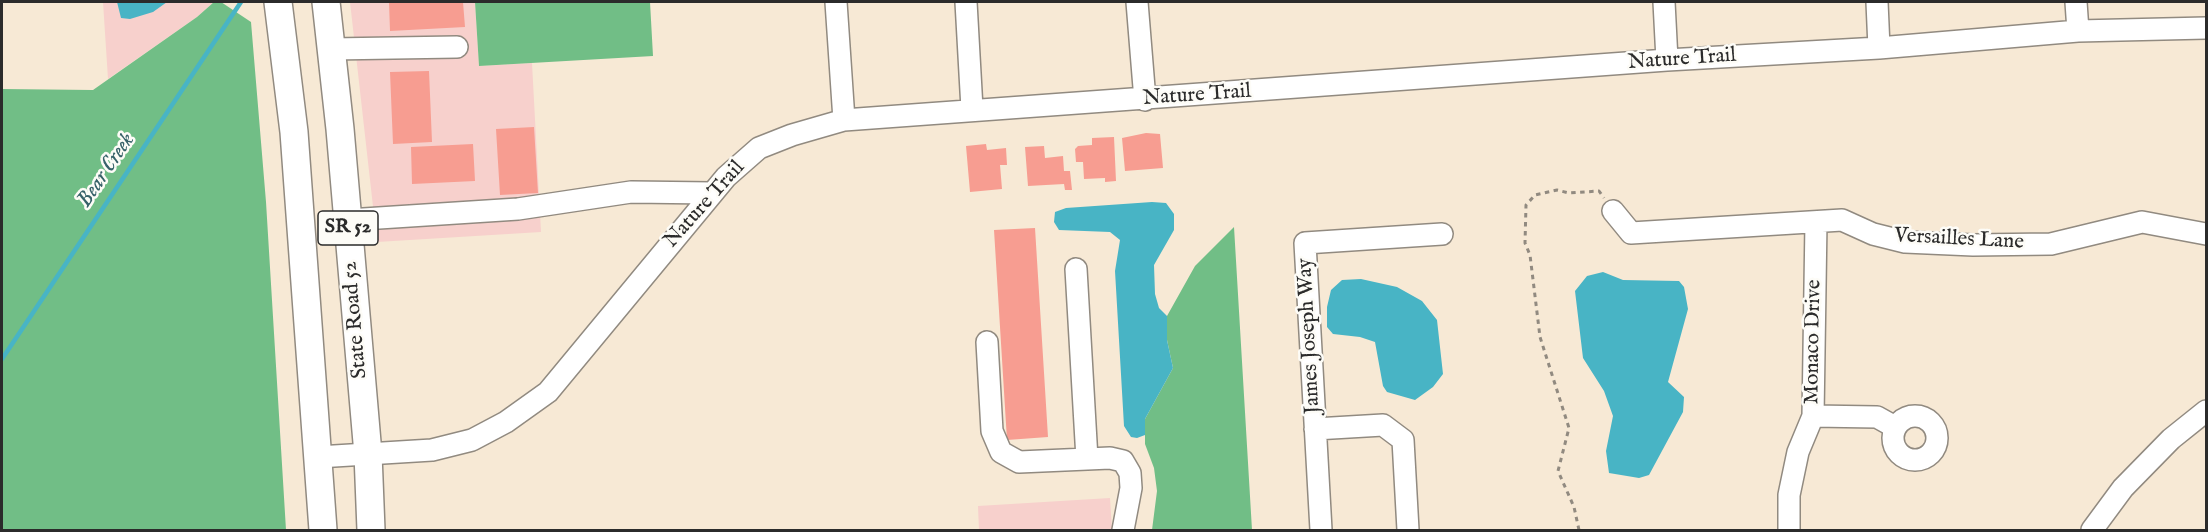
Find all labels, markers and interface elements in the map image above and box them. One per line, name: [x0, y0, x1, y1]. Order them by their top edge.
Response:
street label: Nature Trail: [1627, 44, 1737, 76]
street label: Nature Trail: [1142, 80, 1252, 112]
water label: Bear Creek: [72, 129, 142, 213]
street label: Nature Trail: [659, 156, 751, 254]
road number: SR 52: [318, 211, 378, 245]
street label: Versailles Lane: [1893, 224, 2025, 256]
street label: James Joseph Way: [1293, 257, 1327, 415]
street label: State Road 52: [338, 260, 374, 380]
street label: Monaco Drive: [1800, 279, 1828, 405]

